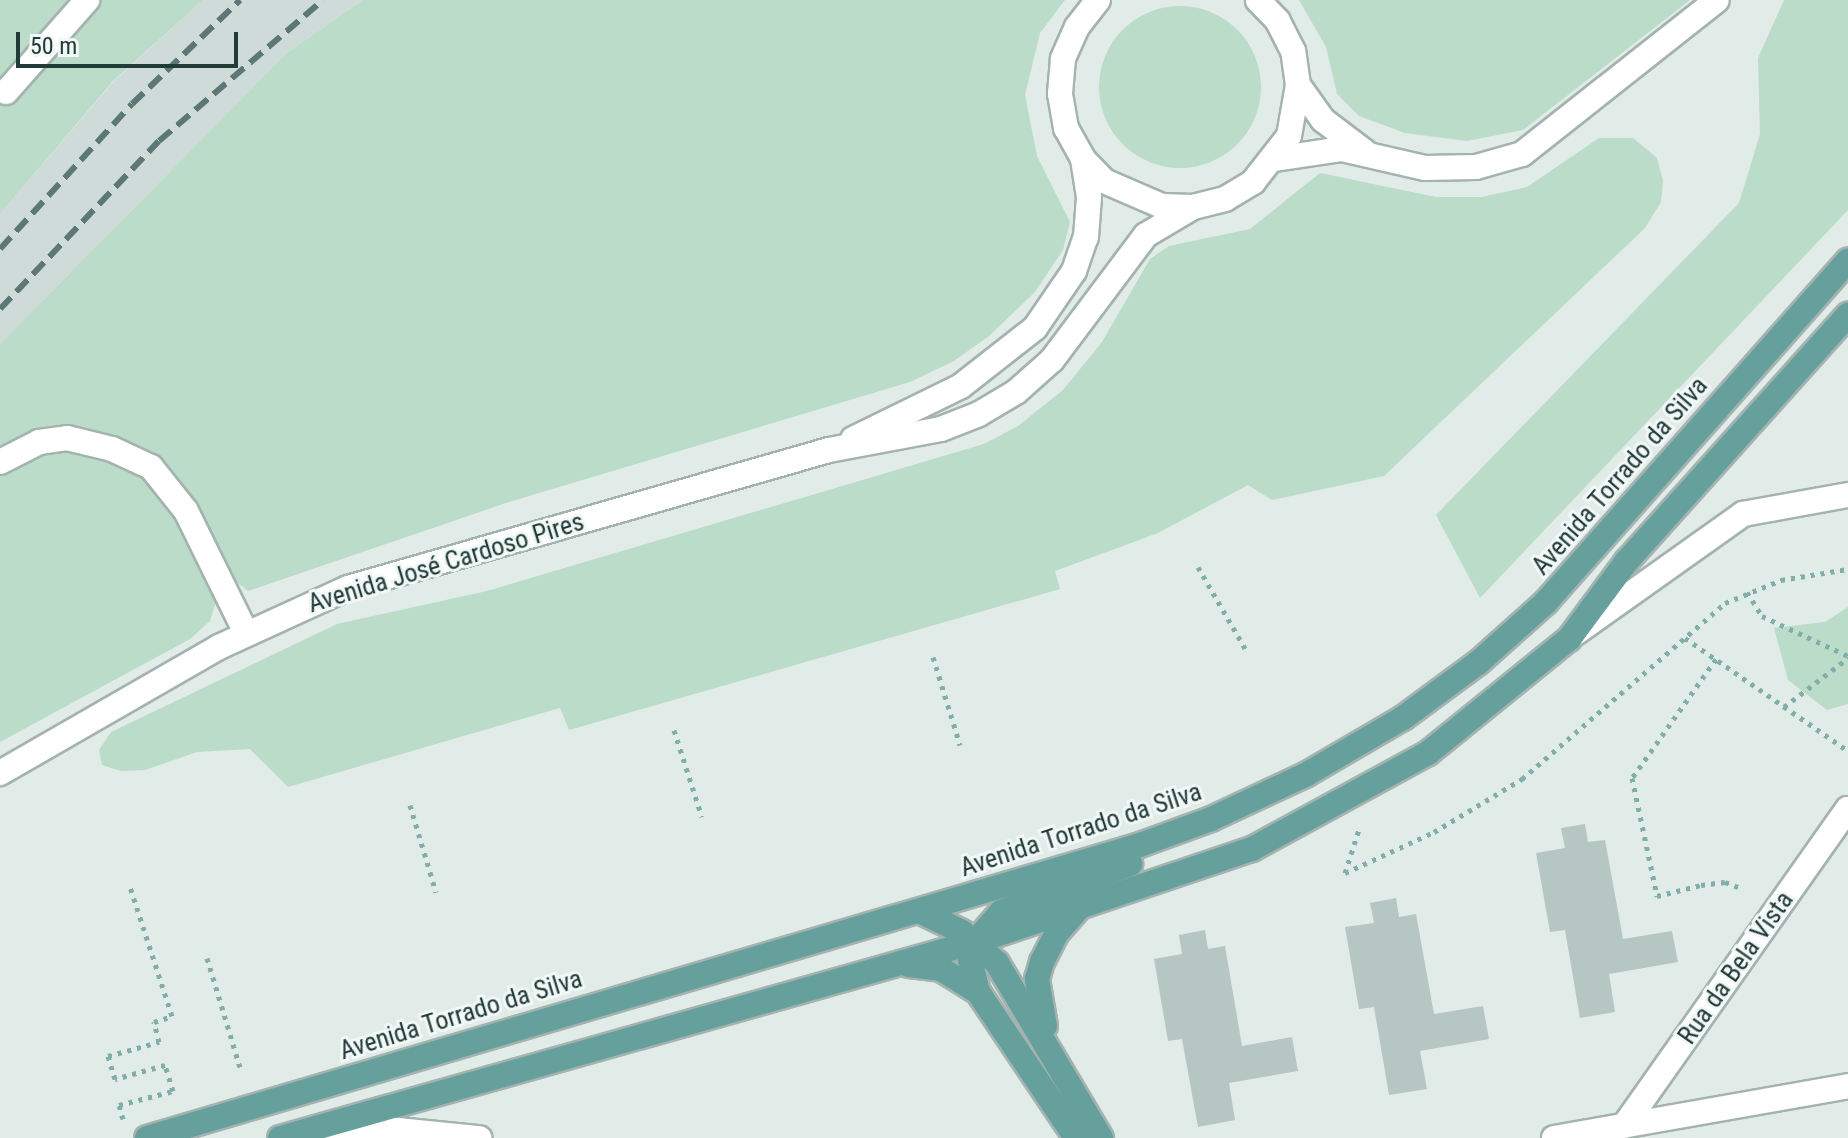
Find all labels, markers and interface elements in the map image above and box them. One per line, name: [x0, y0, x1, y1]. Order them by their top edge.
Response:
scale bar: [20, 16, 242, 66]
text: 50 m: [30, 32, 77, 60]
street label: Avenida Torrado da Silva: [1525, 370, 1715, 582]
street label: Avenida José Cardoso Pires: [304, 506, 588, 620]
street label: Avenida Torrado da Silva: [956, 776, 1206, 884]
street label: Rua da Bela Vista: [1672, 886, 1800, 1050]
street label: Avenida Torrado da Silva: [336, 963, 586, 1067]

